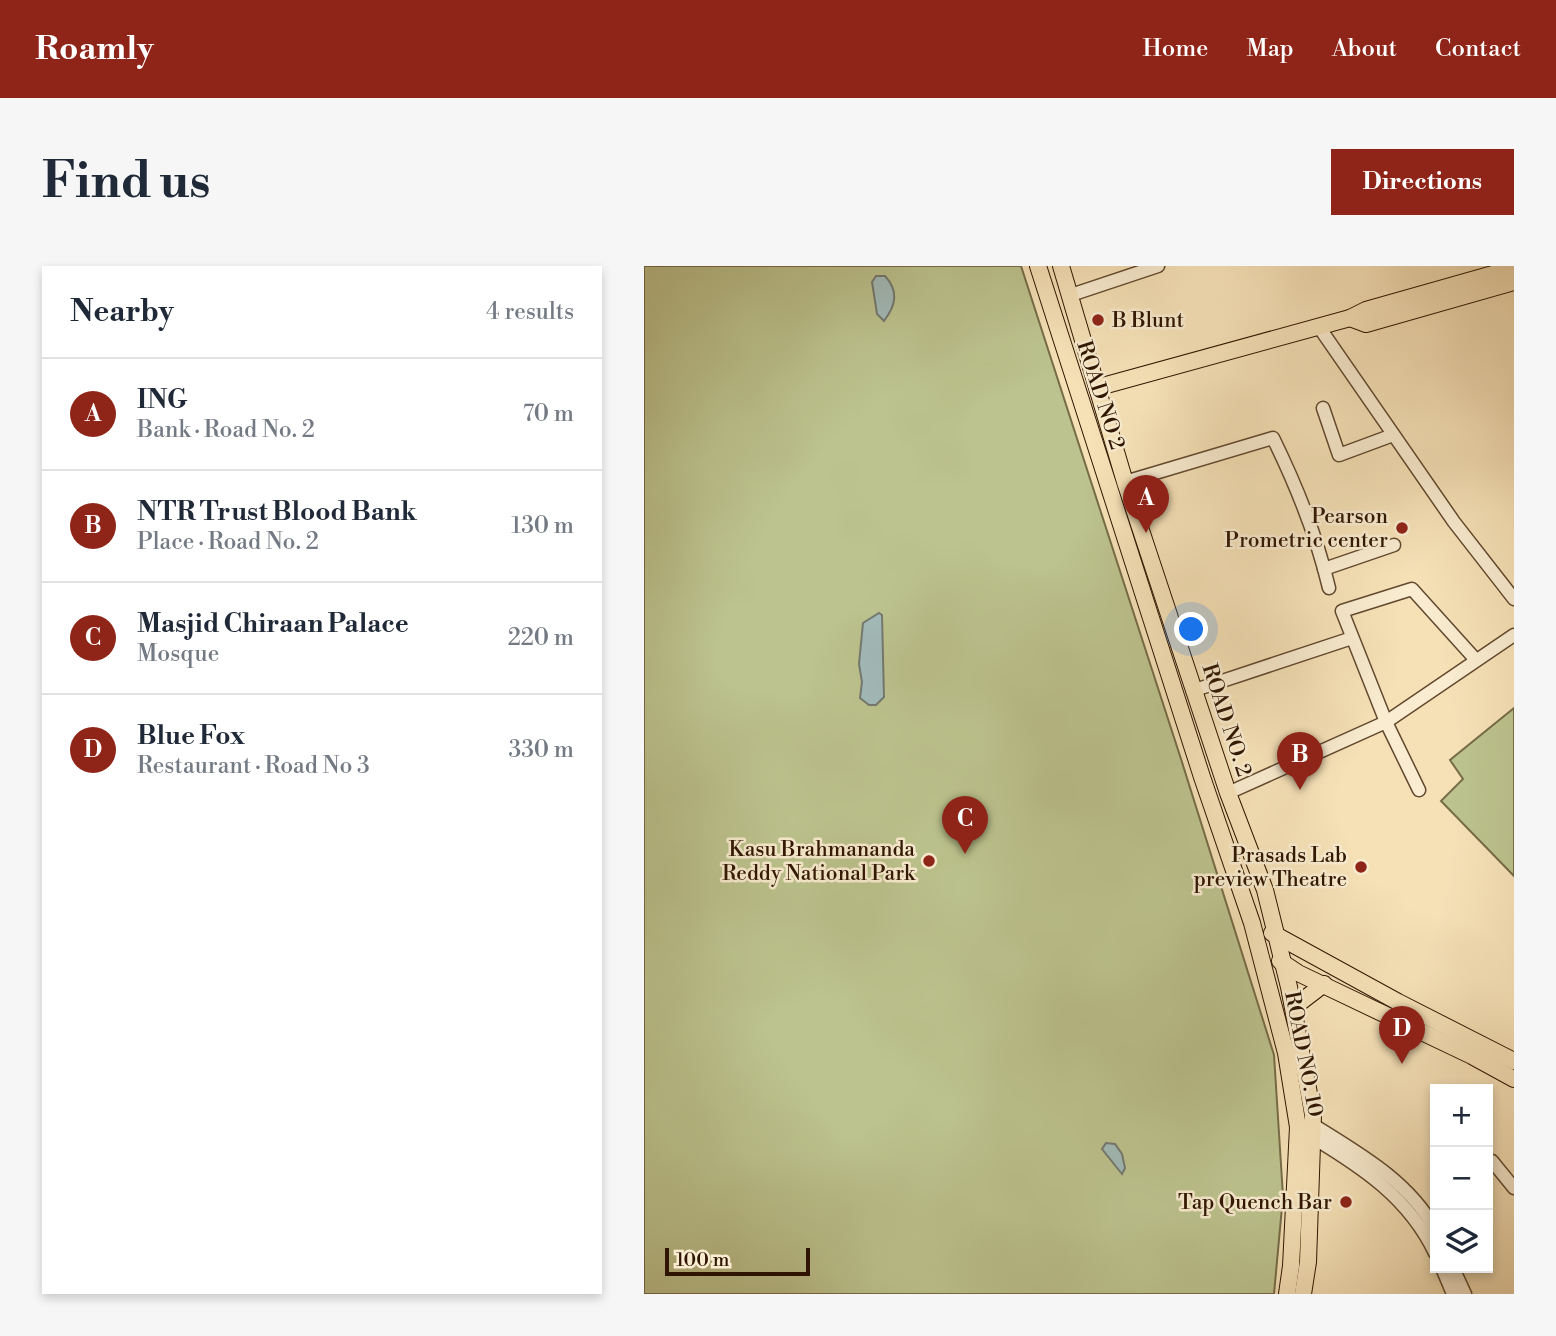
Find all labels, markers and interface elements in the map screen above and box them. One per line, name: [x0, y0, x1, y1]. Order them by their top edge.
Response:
text: Roamly: [35, 29, 154, 70]
text: Home: [1143, 34, 1208, 64]
text: Map: [1246, 34, 1294, 64]
text: About: [1332, 34, 1397, 64]
text: Contact: [1435, 34, 1521, 64]
button: Directions: [1331, 149, 1514, 215]
text: Find us: [42, 152, 211, 213]
text: Nearby: [70, 293, 174, 331]
text: 4 results: [486, 298, 574, 326]
place label: B Blunt: [1111, 308, 1185, 334]
marker: B Blunt: [1090, 312, 1106, 328]
street label: ROAD NO 2: [1070, 338, 1130, 453]
text: ING: [137, 384, 188, 416]
text: A: [85, 400, 101, 428]
text: 70 m: [523, 400, 574, 428]
text: Bank · Road No. 2: [137, 416, 315, 444]
pin: A: [1123, 475, 1169, 533]
text: NTR Trust Blood Bank: [137, 496, 417, 528]
place label: Pearson Prometric center: [1225, 504, 1388, 554]
text: B: [84, 512, 102, 540]
text: 130 m: [511, 512, 574, 540]
marker: Pearson Prometric center: [1394, 520, 1410, 536]
text: Place · Road No. 2: [137, 528, 319, 556]
text: Masjid Chiraan Palace: [137, 608, 409, 640]
your location: [1174, 612, 1208, 646]
text: C: [85, 624, 101, 652]
text: 220 m: [508, 624, 574, 652]
text: Mosque: [137, 640, 219, 668]
street label: ROAD NO. 2: [1196, 661, 1257, 780]
text: Blue Fox: [137, 720, 245, 752]
pin: B: [1277, 732, 1323, 790]
text: D: [84, 736, 102, 764]
text: 330 m: [508, 736, 574, 764]
text: Restaurant · Road No 3: [137, 752, 370, 780]
pin: C: [942, 796, 988, 854]
place label: Kasu Brahmananda Reddy National Park: [722, 837, 916, 887]
place label: Prasads Lab preview Theatre: [1194, 843, 1347, 893]
marker: Kasu Brahmananda Reddy National Park: [921, 853, 937, 869]
marker: Prasads Lab preview Theatre: [1353, 859, 1369, 875]
street label: ROAD NO. 10: [1278, 989, 1328, 1119]
pin: D: [1379, 1006, 1425, 1064]
map controls: [1430, 1084, 1493, 1273]
button: +: [1430, 1084, 1493, 1147]
button: −: [1430, 1147, 1493, 1210]
place label: Tap Quench Bar: [1178, 1190, 1332, 1216]
marker: Tap Quench Bar: [1338, 1194, 1354, 1210]
button: layers: [1430, 1210, 1493, 1273]
scale bar: [665, 1245, 810, 1277]
text: 100 m: [676, 1248, 729, 1272]

